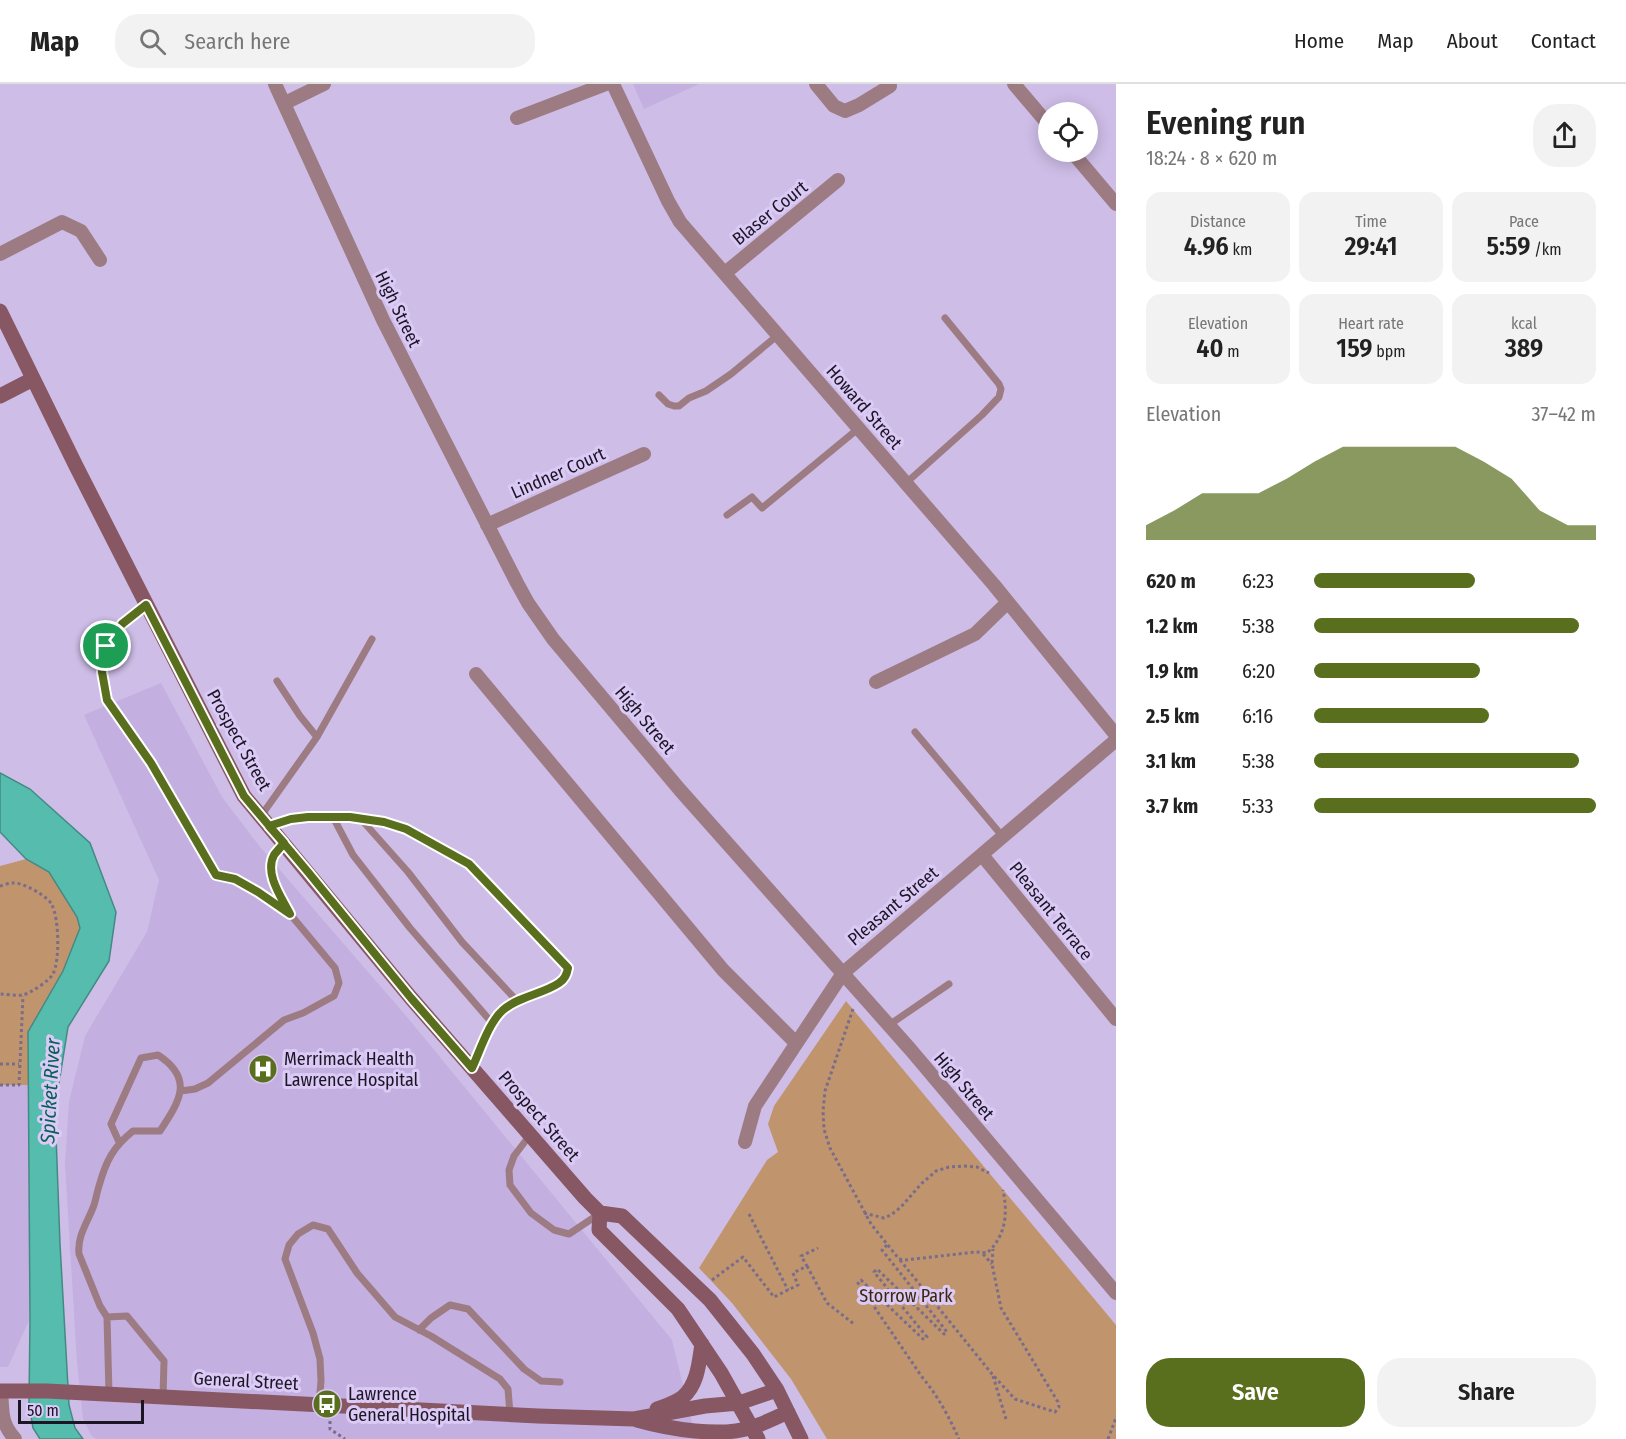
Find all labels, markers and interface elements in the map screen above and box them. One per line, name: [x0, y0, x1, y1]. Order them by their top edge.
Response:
search box: [115, 14, 535, 68]
text: Map: [30, 25, 79, 58]
icon: search: [136, 25, 169, 58]
text: Search here: [184, 28, 290, 55]
text: Home: [1294, 28, 1344, 54]
text: Map: [1377, 28, 1414, 54]
text: About: [1447, 28, 1498, 54]
text: Contact: [1531, 28, 1596, 54]
map controls: [1038, 102, 1098, 162]
button: locate: [1038, 102, 1098, 162]
text: Evening run: [1146, 103, 1306, 143]
button: share: [1533, 104, 1596, 167]
text: 18:24 · 8 × 620 m: [1146, 146, 1277, 170]
street label: Blaser Court: [728, 176, 812, 250]
text: Distance: [1190, 212, 1246, 231]
text: Time: [1355, 212, 1387, 231]
text: Pace: [1509, 212, 1539, 231]
text: 4.96: [1184, 231, 1229, 262]
text: 29:41: [1344, 231, 1398, 262]
text: 5:59: [1486, 231, 1531, 262]
text: km: [1229, 240, 1252, 259]
text: /km: [1531, 240, 1562, 259]
street label: High Street: [370, 267, 426, 351]
text: Elevation: [1188, 314, 1248, 333]
text: Heart rate: [1338, 314, 1404, 333]
text: kcal: [1511, 314, 1537, 333]
text: 40: [1196, 333, 1224, 364]
text: 159: [1336, 333, 1373, 364]
text: 389: [1505, 333, 1543, 364]
text: m: [1224, 342, 1240, 361]
text: bpm: [1373, 342, 1406, 361]
street label: Howard Street: [821, 360, 907, 454]
text: Elevation: [1146, 402, 1221, 426]
text: 37–42 m: [1531, 402, 1596, 426]
street label: Lindner Court: [508, 442, 608, 503]
text: 620 m: [1146, 569, 1196, 593]
text: 6:23: [1242, 569, 1274, 593]
text: 1.2 km: [1146, 614, 1198, 638]
text: 5:38: [1242, 614, 1275, 638]
pin: [80, 620, 131, 671]
icon: arrive: [89, 629, 122, 662]
text: 1.9 km: [1146, 659, 1199, 683]
text: 6:20: [1242, 659, 1275, 683]
street label: High Street: [610, 682, 680, 759]
street label: Prospect Street: [202, 685, 276, 795]
text: 2.5 km: [1146, 704, 1199, 728]
text: 6:16: [1242, 704, 1273, 728]
text: 3.1 km: [1146, 749, 1196, 773]
text: 5:38: [1242, 749, 1275, 773]
text: 3.7 km: [1146, 794, 1198, 818]
text: 5:33: [1242, 794, 1274, 818]
street label: Pleasant Terrace: [1004, 857, 1098, 965]
street label: Pleasant Street: [843, 862, 943, 950]
water label: Spicket River: [35, 1037, 65, 1145]
place label: Merrimack Health Lawrence Hospital: [284, 1048, 419, 1091]
street label: High Street: [929, 1048, 999, 1125]
hospital icon: Merrimack Health Lawrence Hospital: [247, 1053, 279, 1085]
street label: Prospect Street: [494, 1066, 584, 1166]
park label: Storrow Park: [859, 1285, 953, 1307]
button: Save: [1146, 1358, 1365, 1427]
button: Share: [1377, 1358, 1596, 1427]
street label: General Street: [193, 1367, 299, 1395]
place label: Lawrence General Hospital: [348, 1383, 471, 1426]
bus stop icon: Lawrence General Hospital: [311, 1388, 343, 1420]
scale bar: [18, 1397, 144, 1424]
text: 50 m: [27, 1401, 59, 1420]

